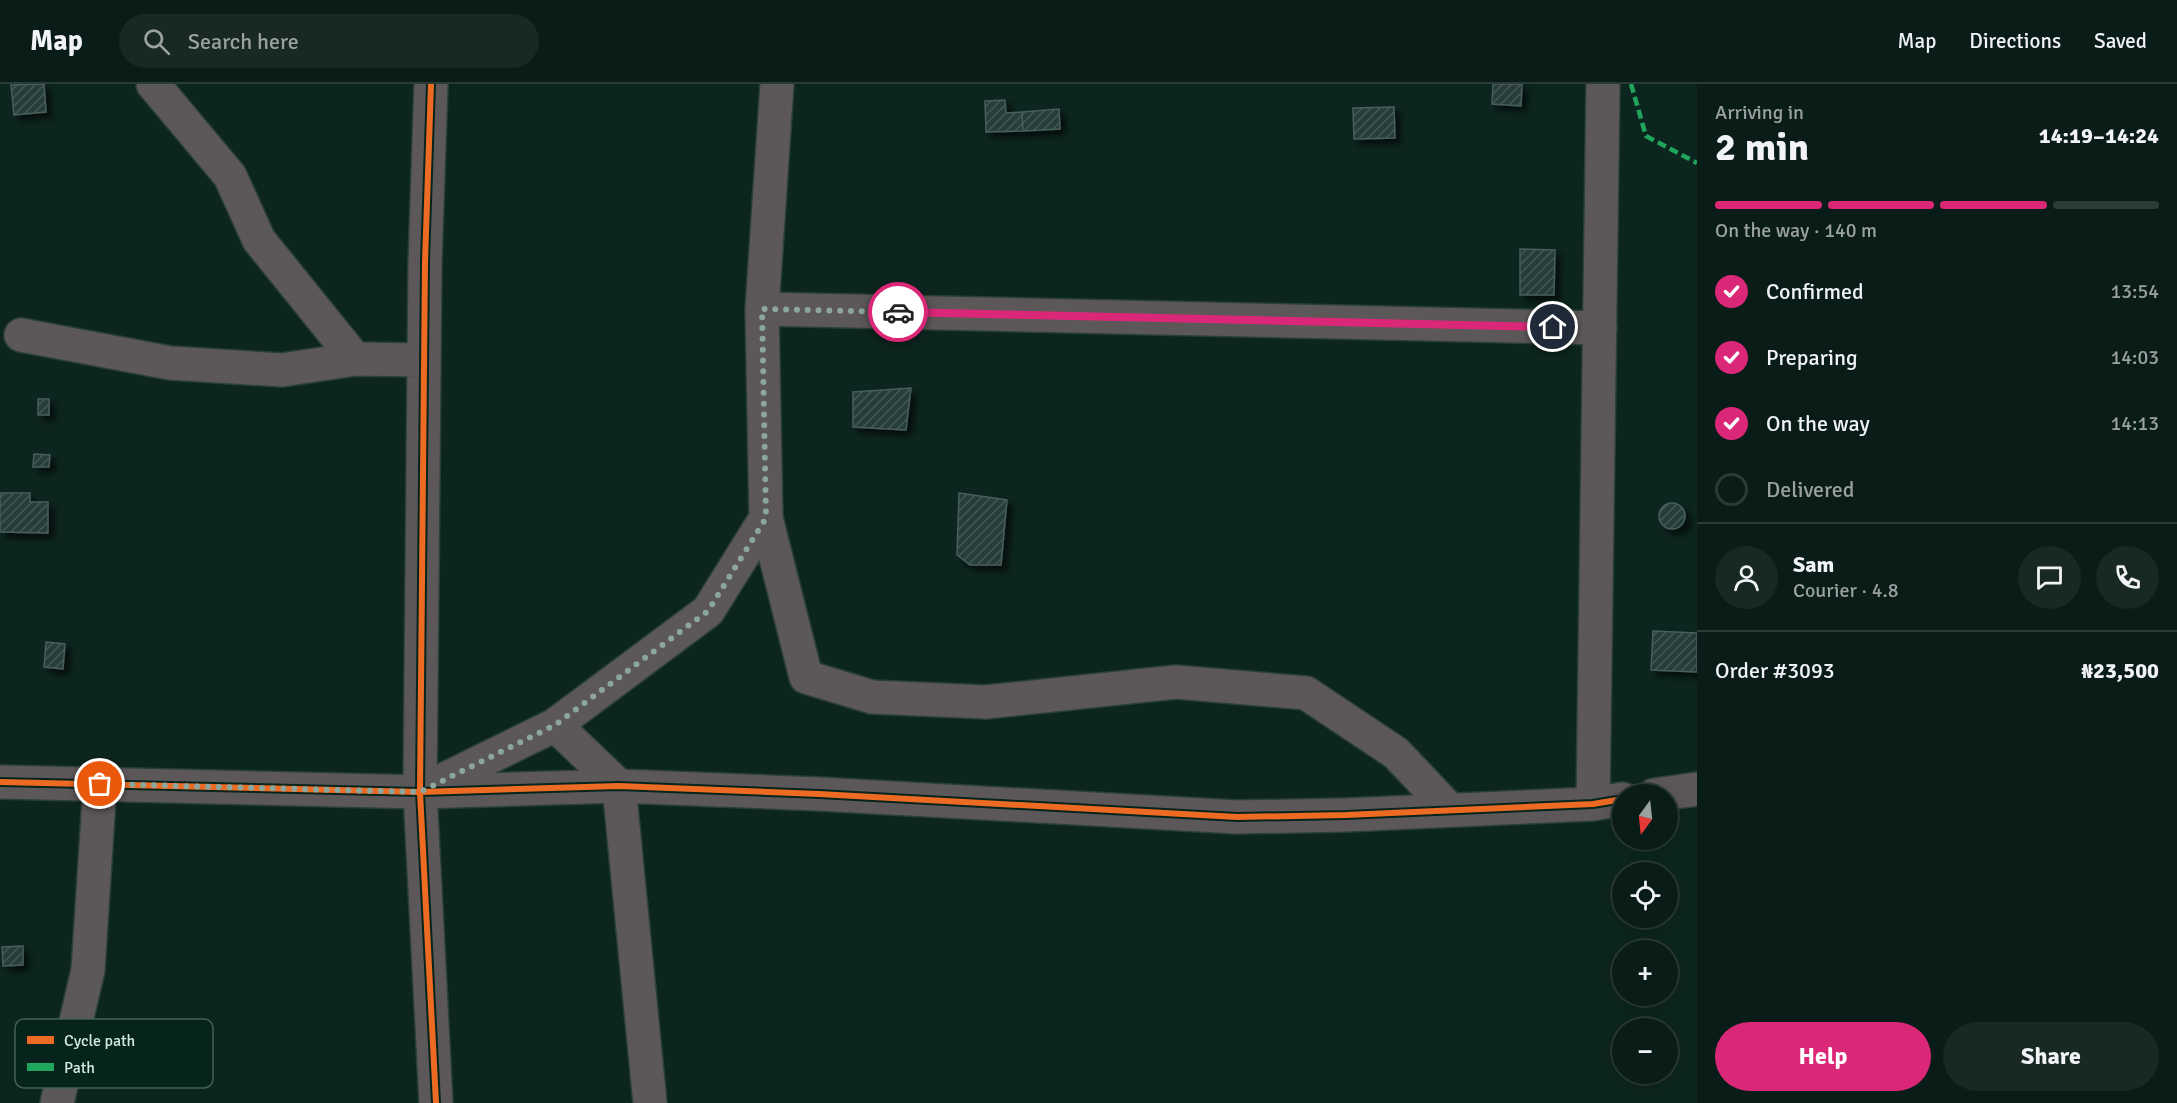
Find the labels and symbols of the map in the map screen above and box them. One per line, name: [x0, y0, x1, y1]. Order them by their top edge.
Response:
courier: [868, 282, 928, 342]
pin: [1527, 301, 1578, 352]
pin: [74, 758, 125, 809]
north arrow: [1612, 784, 1678, 850]
legend: [15, 1019, 213, 1088]
text: Cycle path: [64, 1031, 135, 1051]
text: Path: [64, 1058, 95, 1078]

